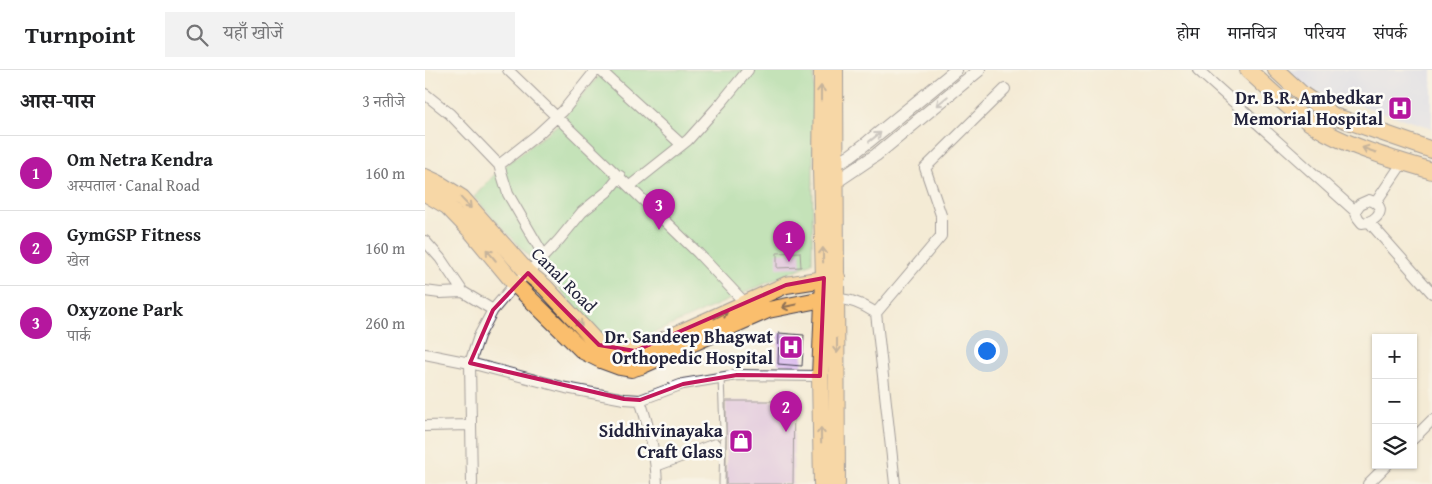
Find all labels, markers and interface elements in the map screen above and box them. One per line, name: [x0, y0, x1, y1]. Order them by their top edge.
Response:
search box: [165, 12, 515, 57]
text: Turnpoint: [25, 17, 135, 52]
text: यहाँ खोजें: [223, 18, 283, 46]
text: होम: [1177, 19, 1200, 46]
text: मानचित्र: [1228, 19, 1276, 46]
text: परिचय: [1304, 19, 1345, 46]
text: संपर्क: [1373, 19, 1407, 46]
icon: search: [183, 21, 211, 49]
place label: Dr. B.R. Ambedkar Memorial Hospital: [1234, 84, 1384, 132]
text: आस-पास: [20, 85, 94, 116]
one-way arrow: [817, 85, 826, 101]
text: 3 नतीजे: [362, 89, 405, 113]
hospital icon: Dr. B.R. Ambedkar Memorial Hospital: [1387, 95, 1413, 121]
one-way arrow: [936, 96, 949, 107]
one-way arrow: [868, 131, 881, 142]
text: Om Netra Kendra: [67, 145, 213, 173]
one-way arrow: [1362, 145, 1378, 154]
text: 1: [32, 161, 40, 185]
text: 160 m: [365, 161, 405, 185]
text: अस्पताल · Canal Road: [67, 173, 200, 197]
pin: 3: [643, 189, 675, 230]
one-way arrow: [460, 197, 472, 209]
text: GymGSP Fitness: [67, 220, 201, 248]
pin: 1: [773, 221, 805, 262]
text: 2: [32, 236, 40, 260]
text: 160 m: [365, 236, 405, 260]
street label: Canal Road: [525, 241, 604, 319]
text: खेल: [67, 248, 89, 272]
one-way arrow: [818, 248, 828, 264]
one-way arrow: [485, 249, 497, 262]
text: Oxyzone Park: [67, 295, 183, 323]
one-way arrow: [781, 302, 797, 311]
one-way arrow: [714, 310, 729, 320]
text: 3: [32, 311, 40, 335]
text: 260 m: [365, 311, 405, 335]
one-way arrow: [571, 315, 583, 327]
text: पार्क: [67, 323, 91, 347]
place label: Dr. Sandeep Bhagwat Orthopedic Hospital: [605, 323, 773, 371]
hospital icon: Dr. Sandeep Bhagwat Orthopedic Hospital: [778, 334, 804, 360]
map controls: [1372, 334, 1417, 469]
button: +: [1372, 334, 1417, 379]
one-way arrow: [832, 338, 842, 354]
your location: [974, 338, 1000, 364]
button: −: [1372, 379, 1417, 424]
pin: 2: [770, 391, 802, 432]
place label: Siddhivinayaka Craft Glass: [599, 417, 724, 465]
button: layers: [1372, 424, 1417, 469]
shop icon: Siddhivinayaka Craft Glass: [728, 428, 754, 454]
one-way arrow: [816, 428, 826, 444]

